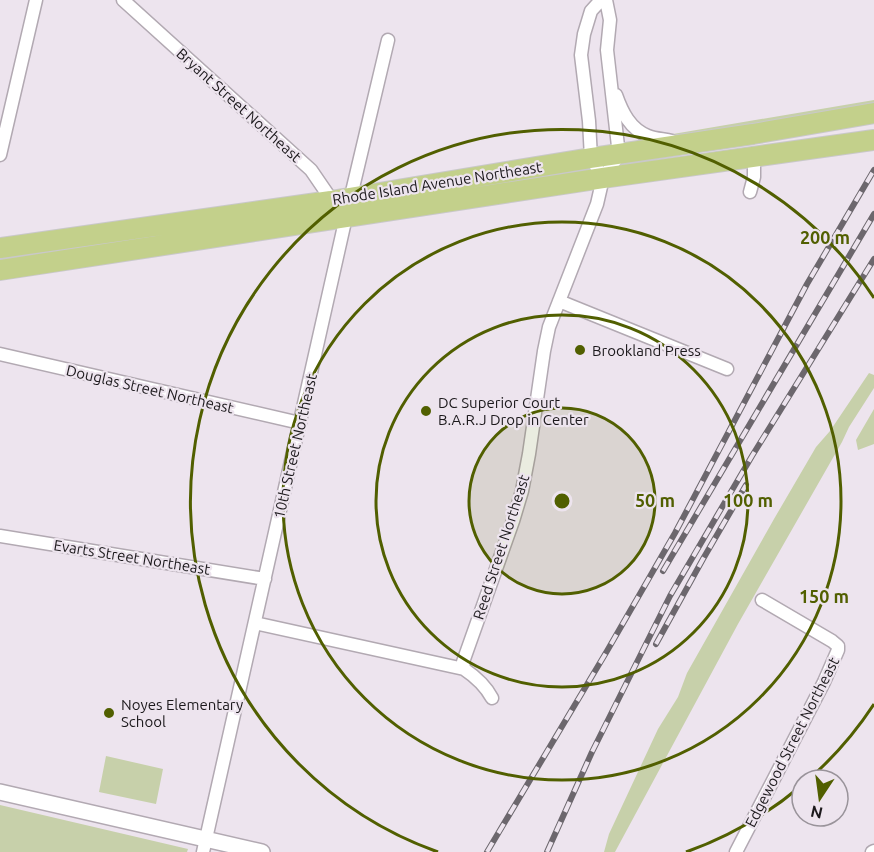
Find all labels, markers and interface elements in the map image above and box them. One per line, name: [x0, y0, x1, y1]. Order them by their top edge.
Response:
street label: Bryant Street Northeast: [173, 45, 305, 165]
street label: Rhode Island Avenue Northeast: [331, 158, 543, 208]
text: 200 m: [800, 227, 850, 247]
place label: Brookland Press: [592, 342, 701, 359]
marker: Brookland Press: [573, 343, 587, 357]
street label: Douglas Street Northeast: [65, 361, 236, 417]
street label: 10th Street Northeast: [270, 372, 320, 520]
place label: DC Superior Court B.A.R.J Drop in Center: [438, 394, 589, 428]
marker: DC Superior Court B.A.R.J Drop in Center: [419, 404, 433, 418]
street label: Reed Street Northeast: [470, 472, 533, 622]
text: 50 m: [635, 490, 675, 510]
text: 100 m: [723, 490, 773, 510]
centre of rings: [552, 491, 572, 511]
street label: Evarts Street Northeast: [53, 536, 212, 578]
text: 150 m: [799, 586, 849, 606]
street label: Edgewood Street Northeast: [741, 654, 843, 830]
place label: Noyes Elementary School: [121, 696, 243, 730]
marker: Noyes Elementary School: [102, 706, 116, 720]
north arrow: [790, 768, 850, 828]

